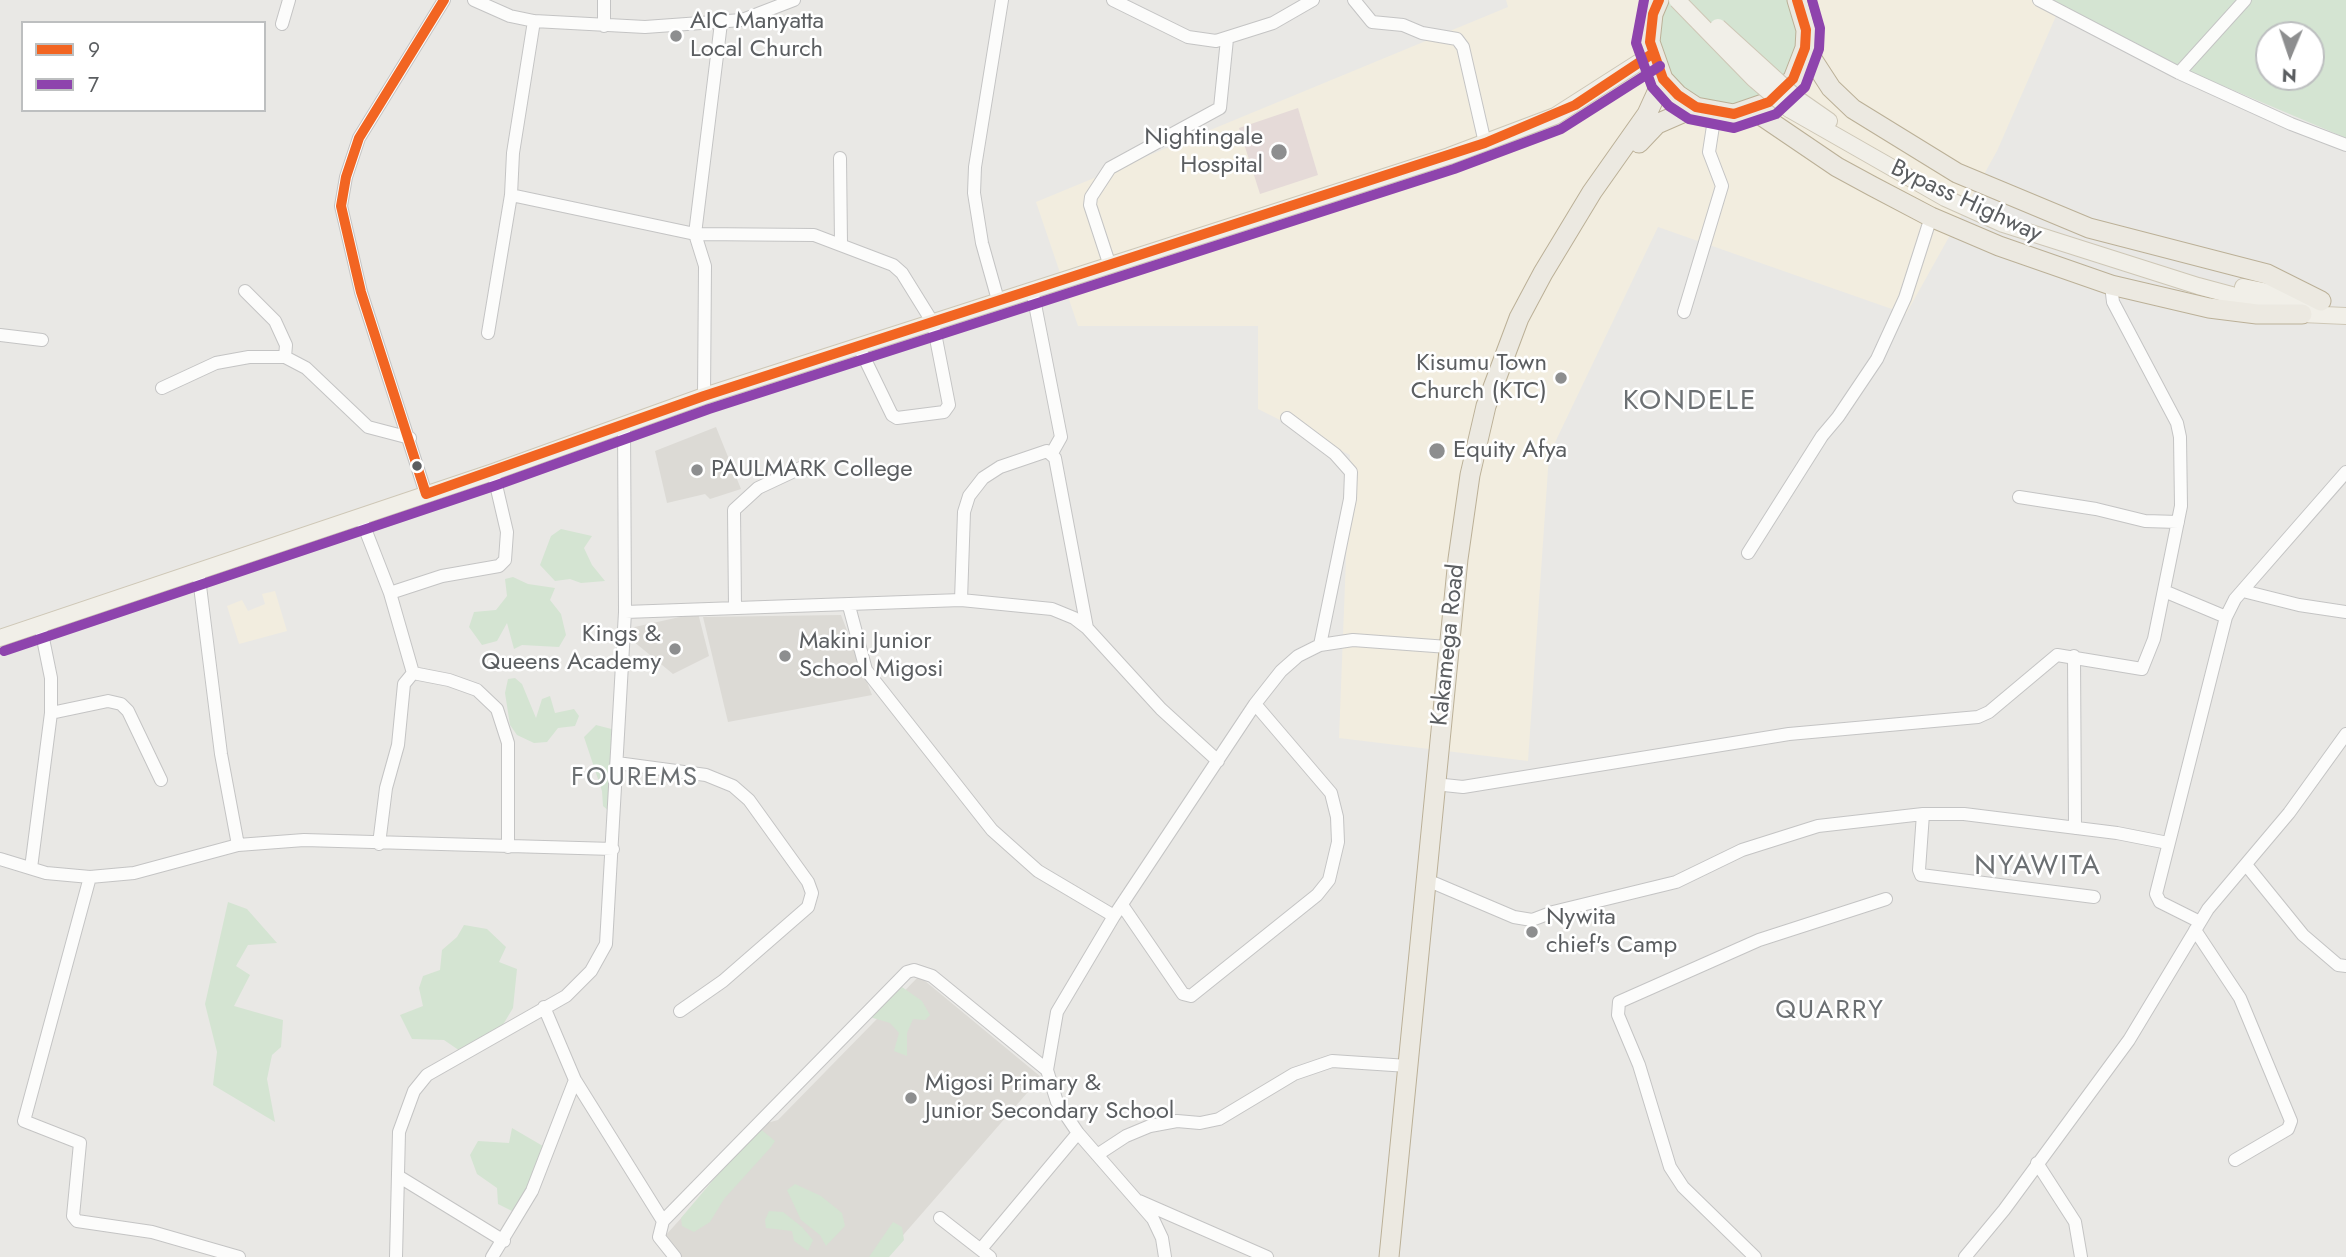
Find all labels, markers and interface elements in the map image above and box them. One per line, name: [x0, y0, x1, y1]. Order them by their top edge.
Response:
place label: AIC Manyatta Local Church: [690, 8, 824, 64]
legend: [21, 21, 266, 112]
north arrow: [2255, 21, 2325, 91]
marker: AIC Manyatta Local Church: [668, 28, 684, 44]
text: 9: [88, 35, 100, 65]
text: N: [2281, 62, 2297, 89]
text: 7: [88, 70, 99, 100]
place label: Nightingale Hospital: [1144, 124, 1263, 180]
marker: Nightingale Hospital: [1269, 142, 1289, 162]
street label: Bypass Highway: [1886, 154, 2046, 250]
place label: Kisumu Town Church (KTC): [1411, 350, 1547, 406]
marker: Kisumu Town Church (KTC): [1553, 370, 1569, 386]
district label: KONDELE: [1624, 385, 1756, 419]
place label: Equity Afya: [1453, 437, 1567, 465]
marker: Equity Afya: [1427, 441, 1447, 461]
place label: PAULMARK College: [711, 456, 913, 484]
unlabelled marker: [410, 459, 424, 473]
marker: PAULMARK College: [689, 462, 705, 478]
street label: Kakamega Road: [1426, 563, 1472, 727]
place label: Kings & Queens Academy: [481, 621, 661, 677]
place label: Makini Junior School Migosi: [799, 628, 944, 684]
marker: Kings & Queens Academy: [667, 641, 683, 657]
marker: Makini Junior School Migosi: [777, 648, 793, 664]
district label: FOUREMS: [572, 763, 698, 795]
district label: NYAWITA: [1975, 850, 2101, 884]
place label: Nywita chief's Camp: [1546, 904, 1677, 960]
marker: Nywita chief's Camp: [1524, 924, 1540, 940]
district label: QUARRY: [1776, 996, 1884, 1028]
place label: Migosi Primary & Junior Secondary School: [925, 1070, 1174, 1126]
marker: Migosi Primary & Junior Secondary School: [903, 1090, 919, 1106]

